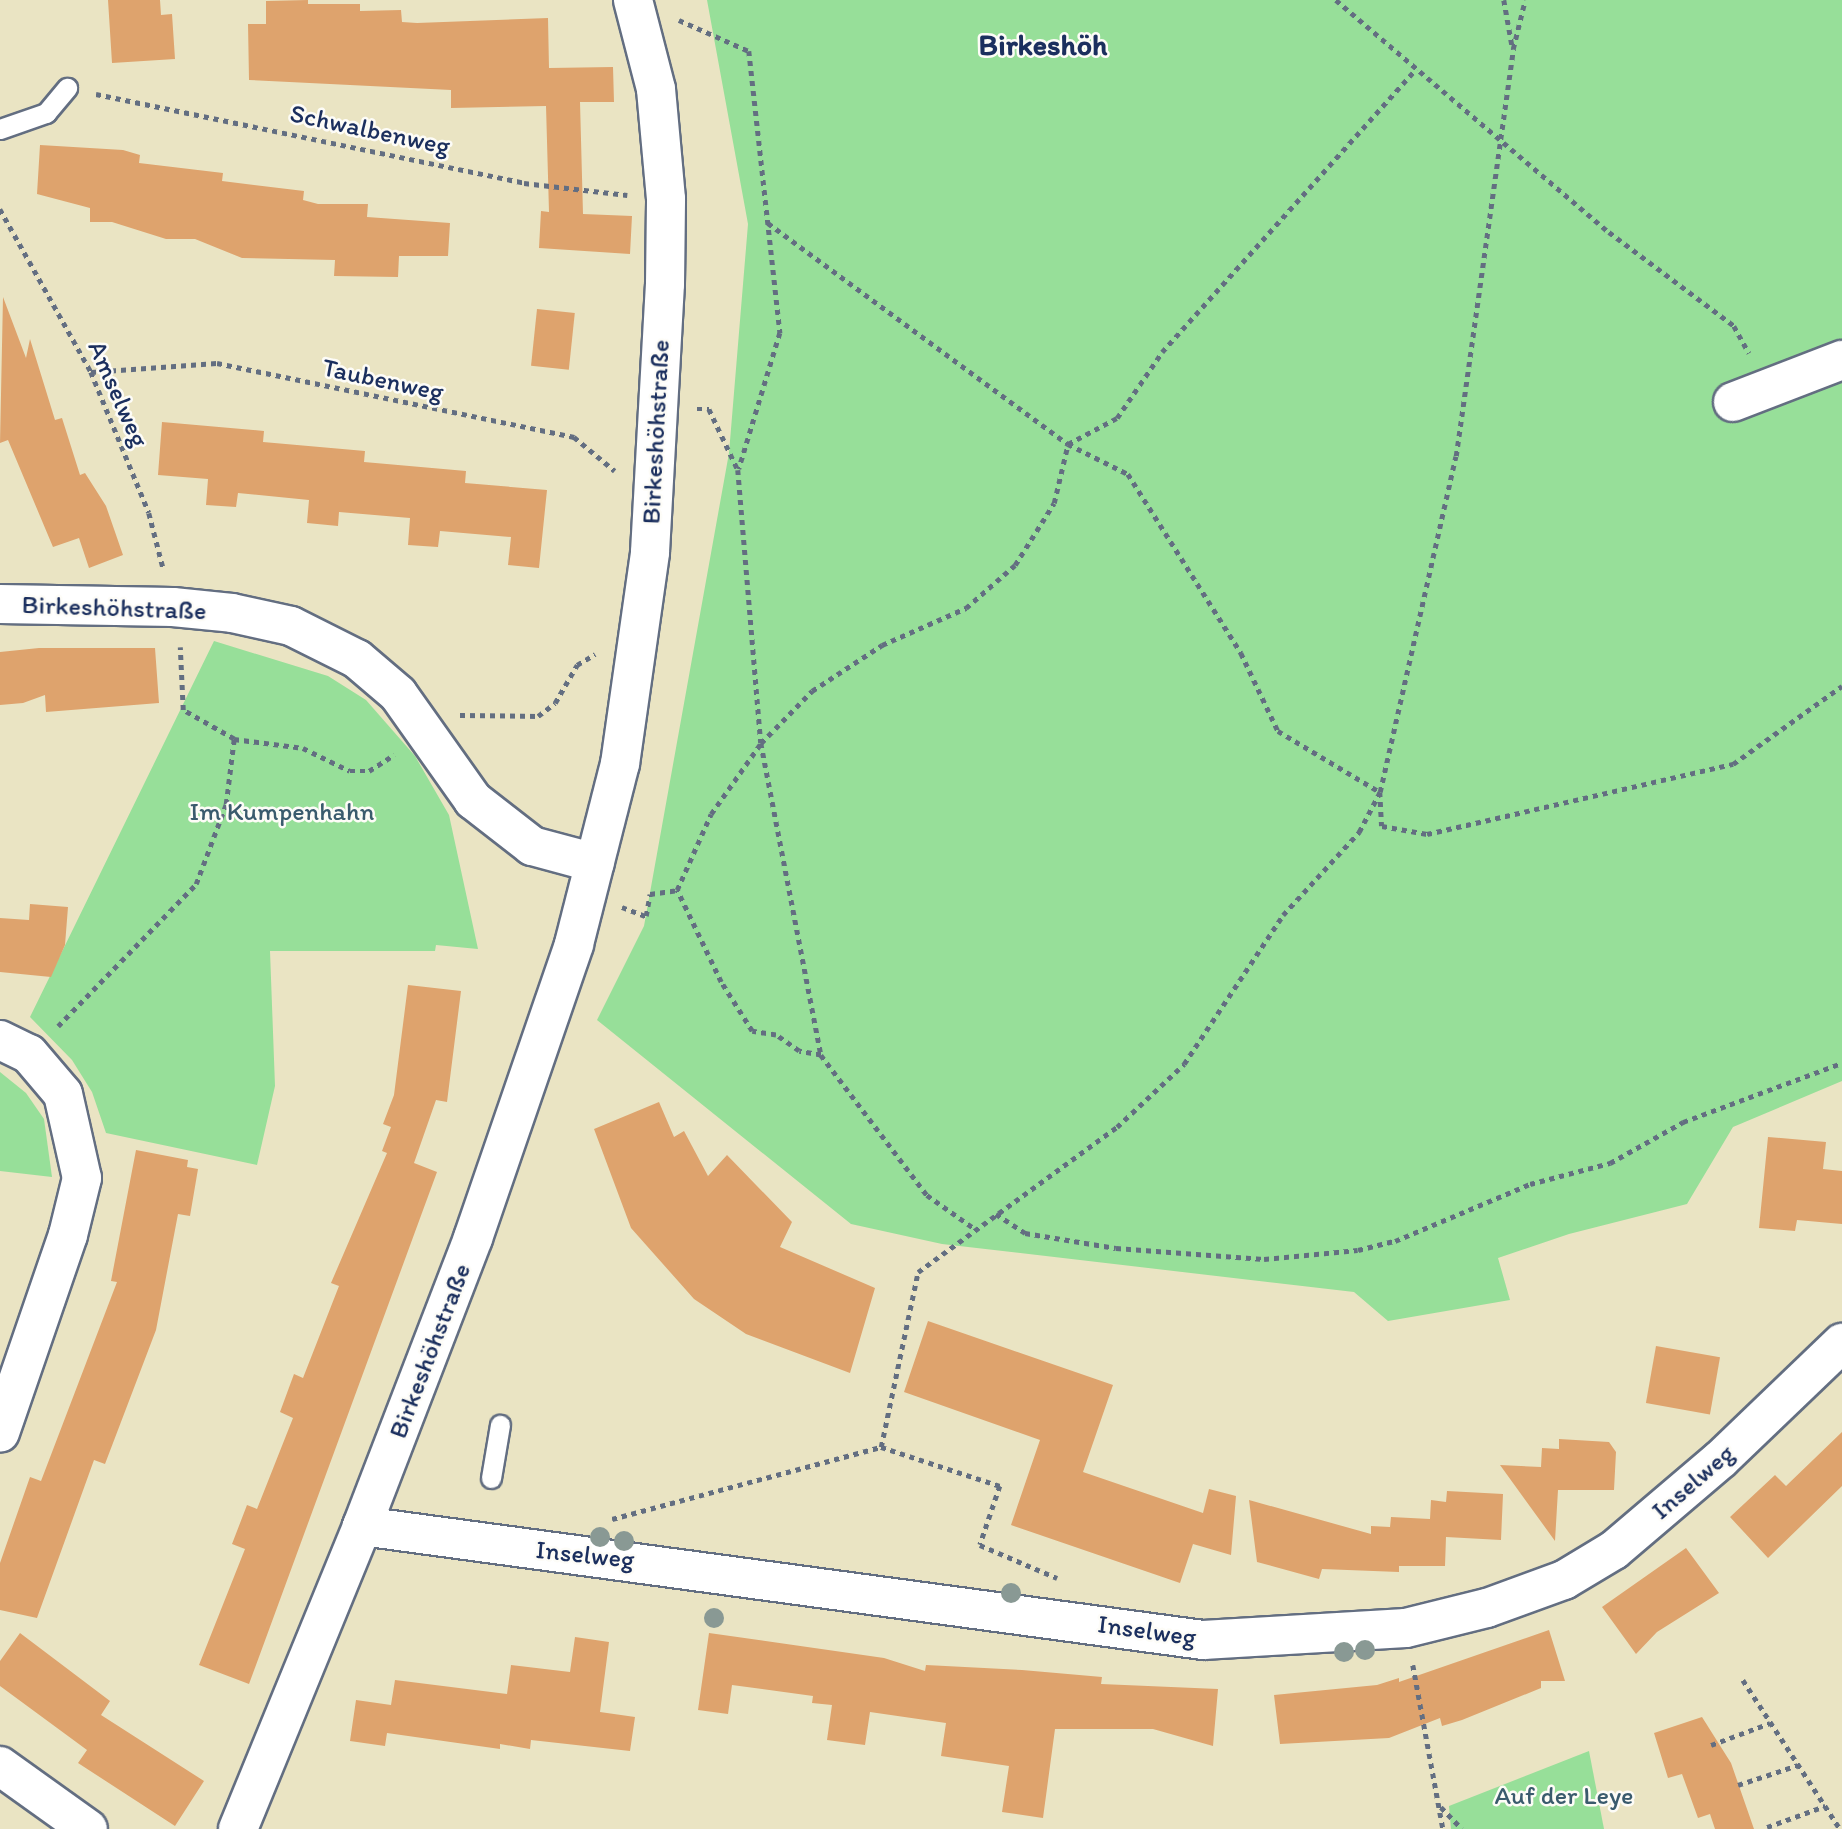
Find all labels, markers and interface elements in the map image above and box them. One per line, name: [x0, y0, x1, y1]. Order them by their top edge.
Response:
district label: Birkeshöh: [979, 27, 1107, 63]
street label: Schwalbenweg: [287, 98, 453, 162]
street label: Amselweg: [81, 336, 155, 452]
street label: Birkeshöhstraße: [636, 339, 676, 525]
street label: Taubenweg: [320, 352, 446, 408]
street label: Birkeshöhstraße: [21, 589, 207, 627]
park label: Im Kumpenhahn: [189, 796, 375, 828]
street label: Birkeshöhstraße: [382, 1259, 478, 1443]
street label: Inselweg: [1645, 1438, 1741, 1526]
street label: Inselweg: [534, 1534, 636, 1576]
street label: Inselweg: [1096, 1609, 1198, 1653]
park label: Auf der Leye: [1495, 1780, 1633, 1812]

